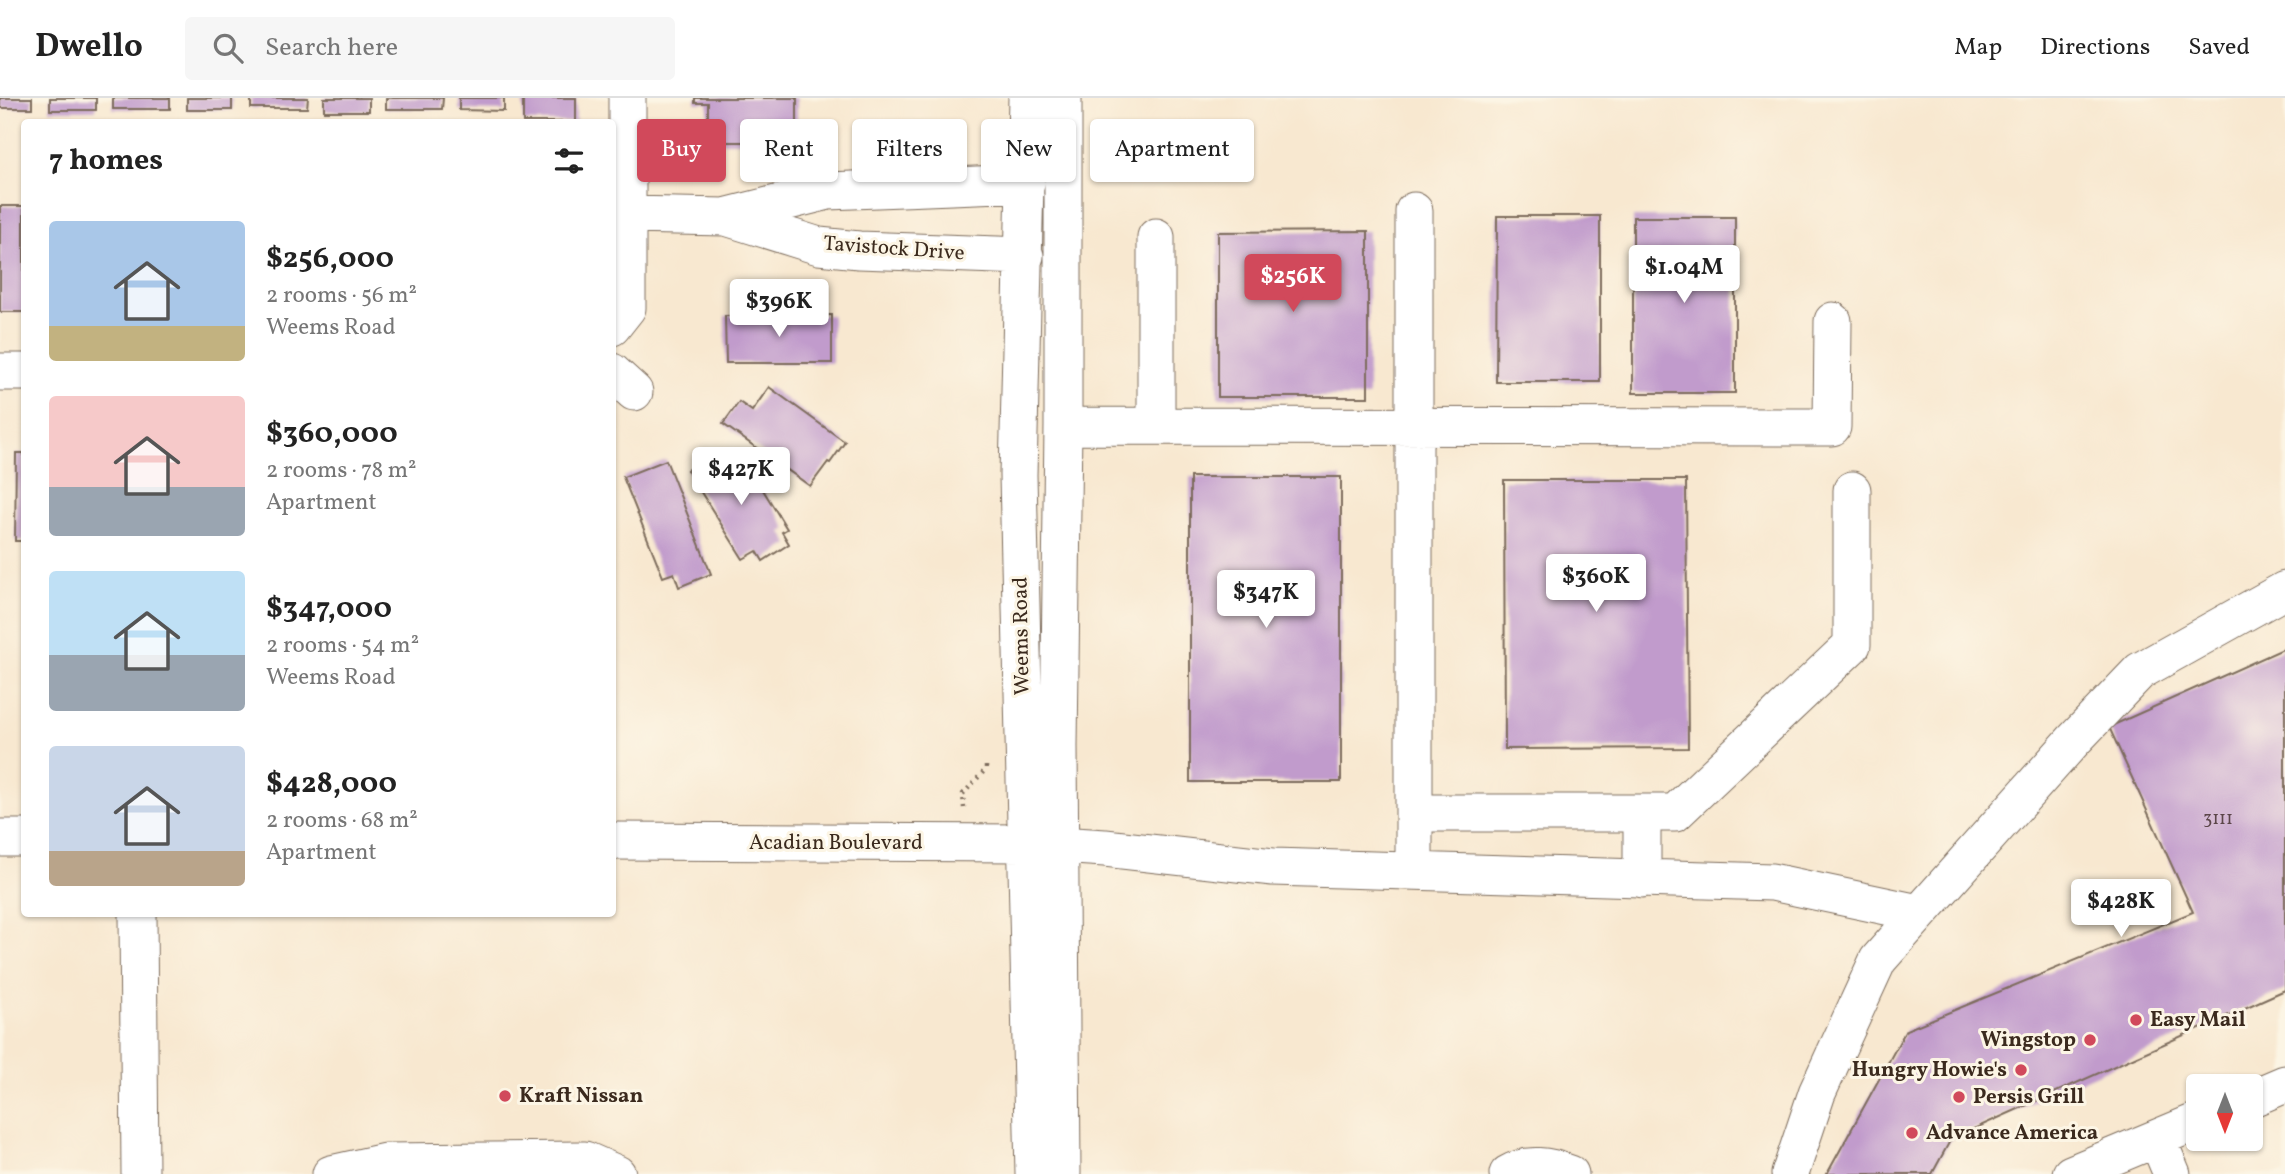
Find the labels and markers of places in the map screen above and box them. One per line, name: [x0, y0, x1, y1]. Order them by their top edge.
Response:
pin: $1.04M: [1627, 246, 1741, 305]
pin: $256K: [1244, 254, 1342, 314]
pin: $396K: [730, 280, 828, 339]
pin: $427K: [692, 448, 790, 507]
pin: $360K: [1547, 554, 1645, 614]
pin: $347K: [1217, 570, 1315, 630]
pin: $428K: [2072, 880, 2170, 939]
place label: Easy Mail: [2150, 1006, 2246, 1035]
marker: Easy Mail: [2128, 1012, 2144, 1028]
place label: Wingstop: [1981, 1026, 2076, 1055]
marker: Wingstop: [2082, 1032, 2098, 1048]
place label: Hungry Howie's: [1852, 1056, 2007, 1085]
marker: Hungry Howie's: [2013, 1062, 2029, 1078]
place label: Kraft Nissan: [519, 1082, 644, 1111]
place label: Persis Grill: [1973, 1083, 2084, 1112]
marker: Kraft Nissan: [497, 1088, 513, 1104]
marker: Persis Grill: [1951, 1089, 1967, 1105]
place label: Advance America: [1926, 1119, 2098, 1148]
marker: Advance America: [1904, 1125, 1920, 1141]

